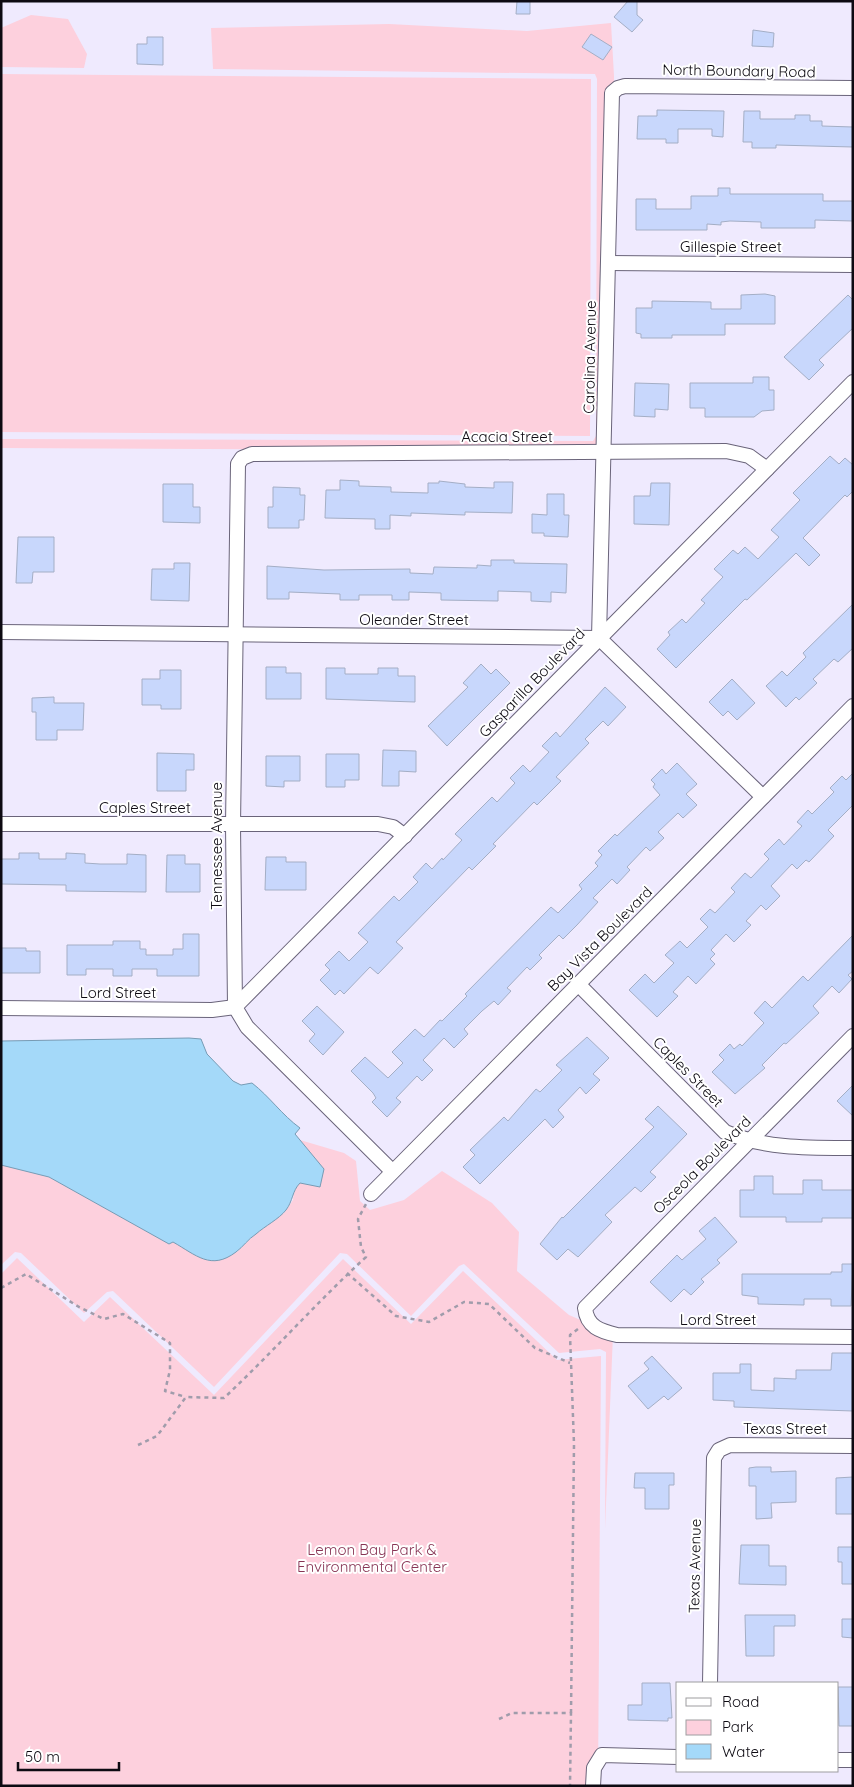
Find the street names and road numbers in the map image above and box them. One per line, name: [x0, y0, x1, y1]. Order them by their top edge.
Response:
street label: North Boundary Road: [662, 60, 816, 81]
street label: Gillespie Street: [680, 237, 782, 256]
street label: Carolina Avenue: [579, 300, 600, 414]
street label: Acacia Street: [461, 427, 553, 446]
street label: Oleander Street: [359, 610, 469, 629]
street label: Gasparilla Boulevard: [475, 624, 589, 741]
street label: Tennessee Avenue: [207, 782, 226, 910]
street label: Caples Street: [99, 798, 191, 817]
street label: Bay Vista Boulevard: [543, 882, 656, 995]
street label: Lord Street: [80, 983, 156, 1002]
street label: Caples Street: [649, 1032, 728, 1111]
street label: Osceola Boulevard: [649, 1112, 755, 1218]
street label: Lord Street: [680, 1310, 756, 1329]
street label: Texas Street: [743, 1419, 827, 1438]
street label: Texas Avenue: [684, 1519, 705, 1613]

